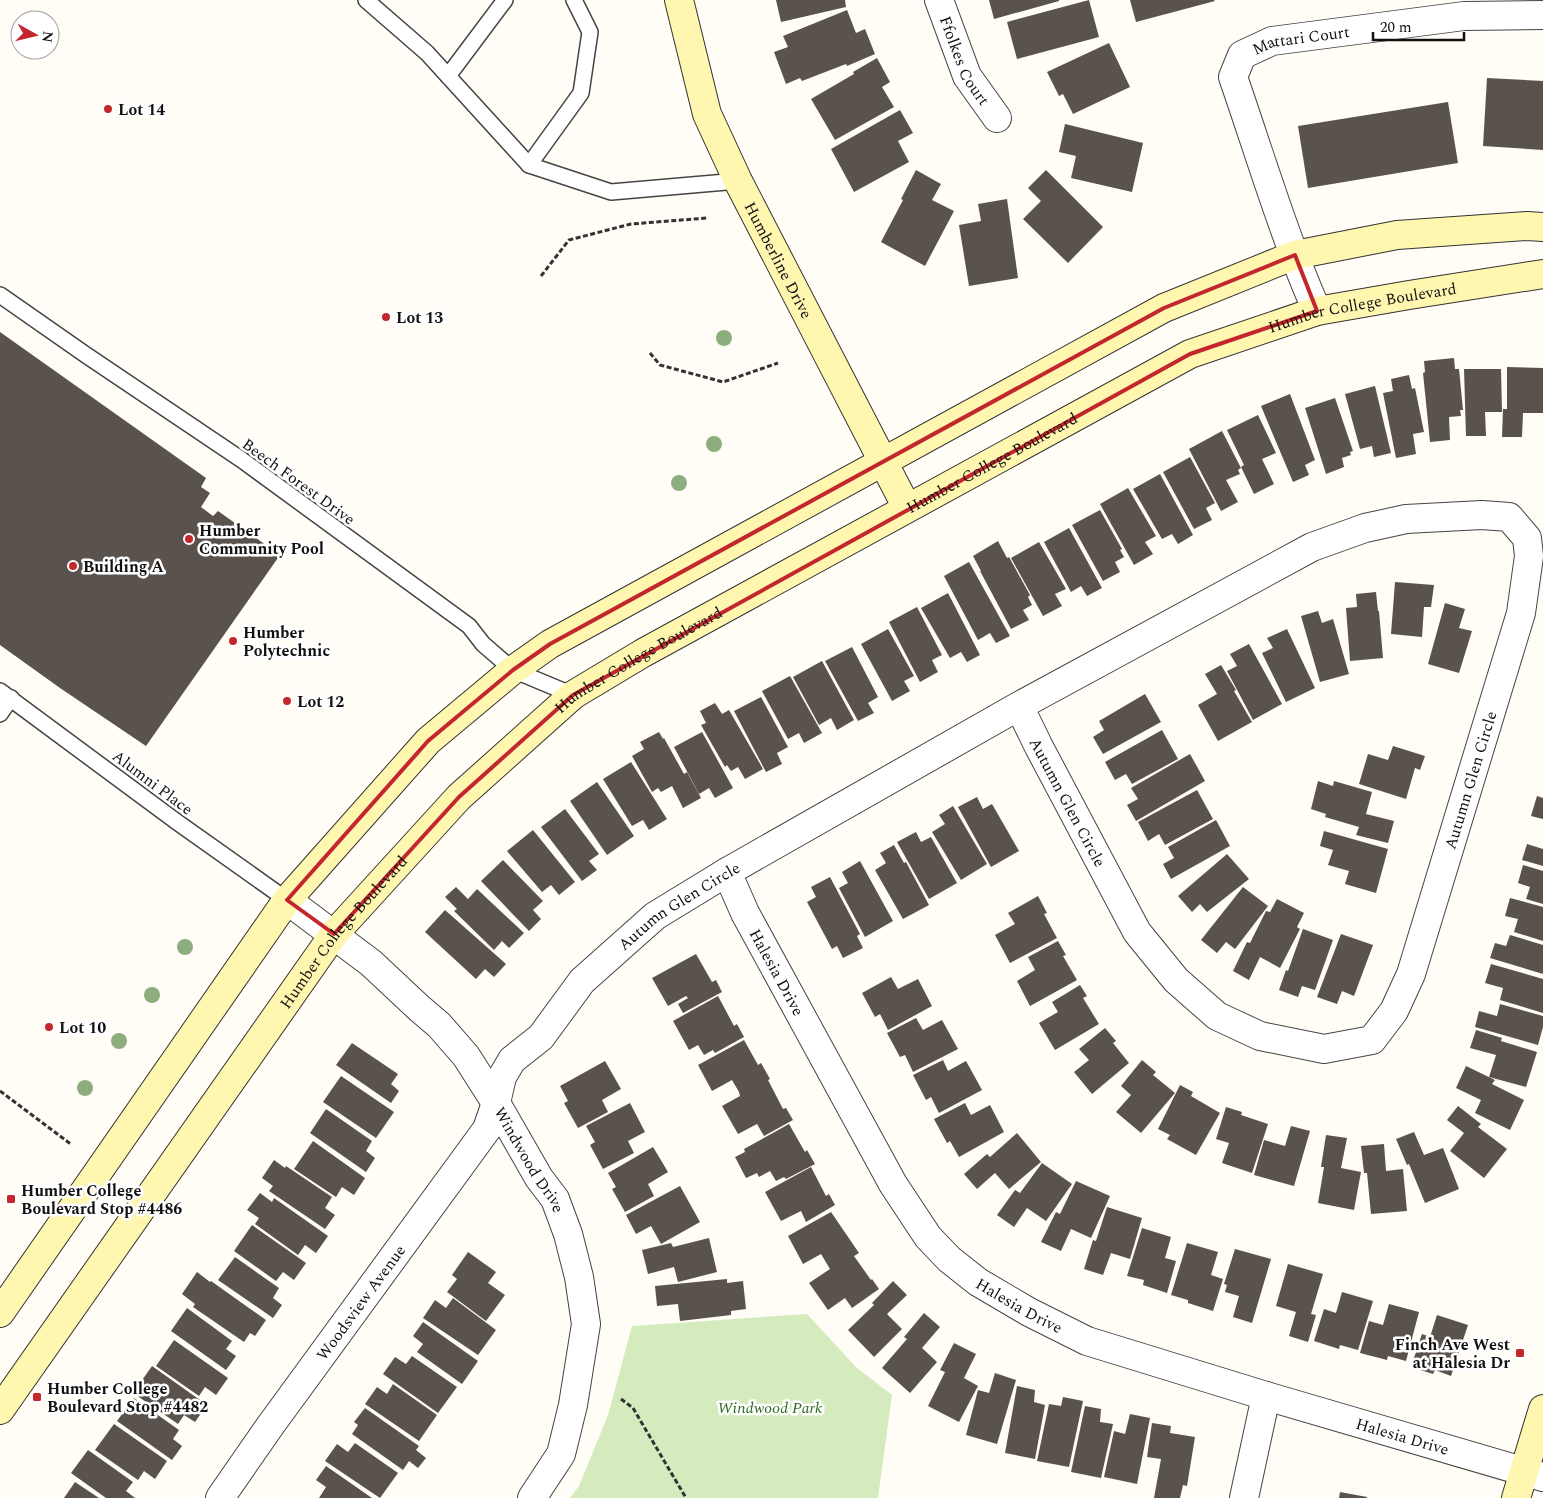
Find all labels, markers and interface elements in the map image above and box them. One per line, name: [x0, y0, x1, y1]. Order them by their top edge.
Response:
north arrow: [10, 10, 60, 60]
scale bar: [1373, 10, 1464, 42]
street label: Ffolkes Court: [933, 13, 996, 111]
text: 20 m: [1380, 16, 1412, 39]
street label: Mattari Court: [1248, 20, 1351, 62]
text: N: [36, 30, 59, 44]
place label: Lot 14: [118, 98, 165, 122]
marker: Lot 14: [102, 103, 114, 115]
street label: Humberline Drive: [738, 198, 818, 323]
street label: Humber College Boulevard: [1265, 277, 1458, 340]
place label: Lot 13: [396, 306, 443, 330]
marker: Lot 13: [380, 311, 392, 323]
street label: Humber College Boulevard: [902, 407, 1082, 520]
street label: Beech Forest Drive: [237, 432, 360, 531]
place label: Humber Community Pool: [199, 519, 324, 561]
marker: Humber Community Pool: [183, 533, 195, 545]
place label: Building A: [83, 555, 164, 579]
marker: Building A: [67, 560, 79, 572]
street label: Humber College Boulevard: [549, 601, 727, 719]
place label: Humber Polytechnic: [243, 621, 330, 663]
marker: Humber Polytechnic: [227, 635, 239, 647]
place label: Lot 12: [297, 690, 344, 714]
marker: Lot 12: [281, 695, 293, 707]
street label: Autumn Glen Circle: [1439, 708, 1503, 852]
street label: Autumn Glen Circle: [1023, 733, 1111, 871]
street label: Alumni Place: [107, 744, 198, 821]
street label: Humber College Boulevard: [274, 850, 413, 1014]
street label: Autumn Glen Circle: [613, 856, 745, 957]
street label: Halesia Drive: [743, 925, 810, 1020]
place label: Lot 10: [59, 1016, 106, 1040]
marker: Lot 10: [43, 1021, 55, 1033]
street label: Windwood Drive: [488, 1103, 570, 1216]
place label: Humber College Boulevard Stop #4486: [21, 1179, 182, 1221]
marker: Humber College Boulevard Stop #4486: [5, 1193, 17, 1205]
street label: Woodsview Avenue: [311, 1240, 412, 1366]
street label: Halesia Drive: [971, 1272, 1067, 1340]
place label: Finch Ave West at Halesia Dr: [1395, 1333, 1510, 1375]
marker: Finch Ave West at Halesia Dr: [1514, 1347, 1526, 1359]
place label: Humber College Boulevard Stop #4482: [47, 1377, 208, 1419]
marker: Humber College Boulevard Stop #4482: [31, 1391, 43, 1403]
park label: Windwood Park: [717, 1396, 823, 1420]
street label: Halesia Drive: [1353, 1412, 1452, 1462]

